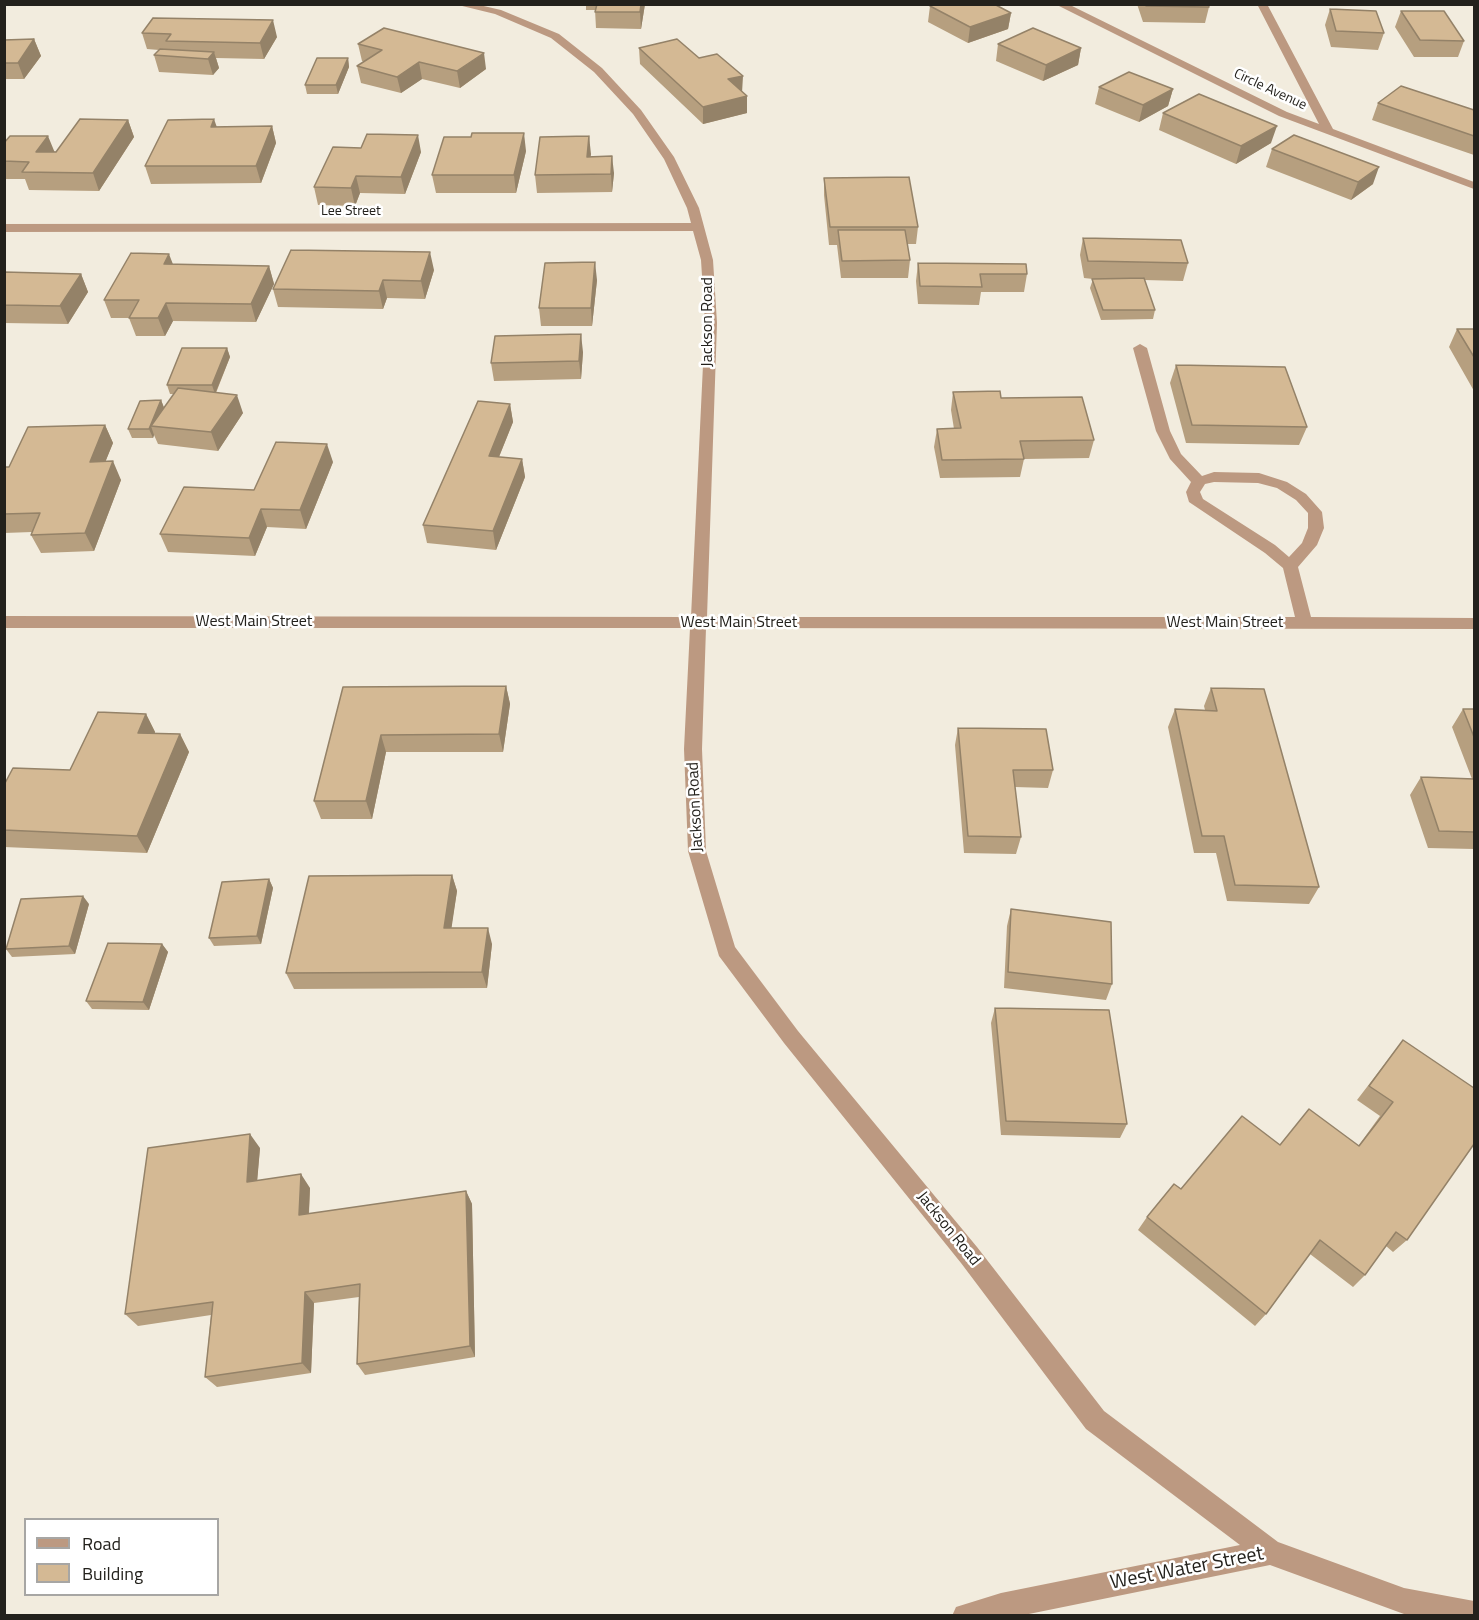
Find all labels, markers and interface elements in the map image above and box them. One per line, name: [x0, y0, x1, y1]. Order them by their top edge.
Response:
street label: Circle Avenue: [1231, 66, 1309, 114]
street label: Lee Street: [321, 204, 381, 220]
street label: Jackson Road: [698, 277, 718, 367]
street label: West Main Street: [196, 612, 312, 632]
street label: West Main Street: [681, 613, 797, 633]
street label: West Main Street: [1167, 613, 1283, 633]
street label: Jackson Road: [684, 762, 708, 852]
street label: Jackson Road: [912, 1188, 984, 1270]
legend: [24, 1518, 219, 1596]
text: Road: [82, 1530, 121, 1557]
street label: West Water Street: [1108, 1542, 1266, 1596]
text: Building: [82, 1560, 143, 1587]

